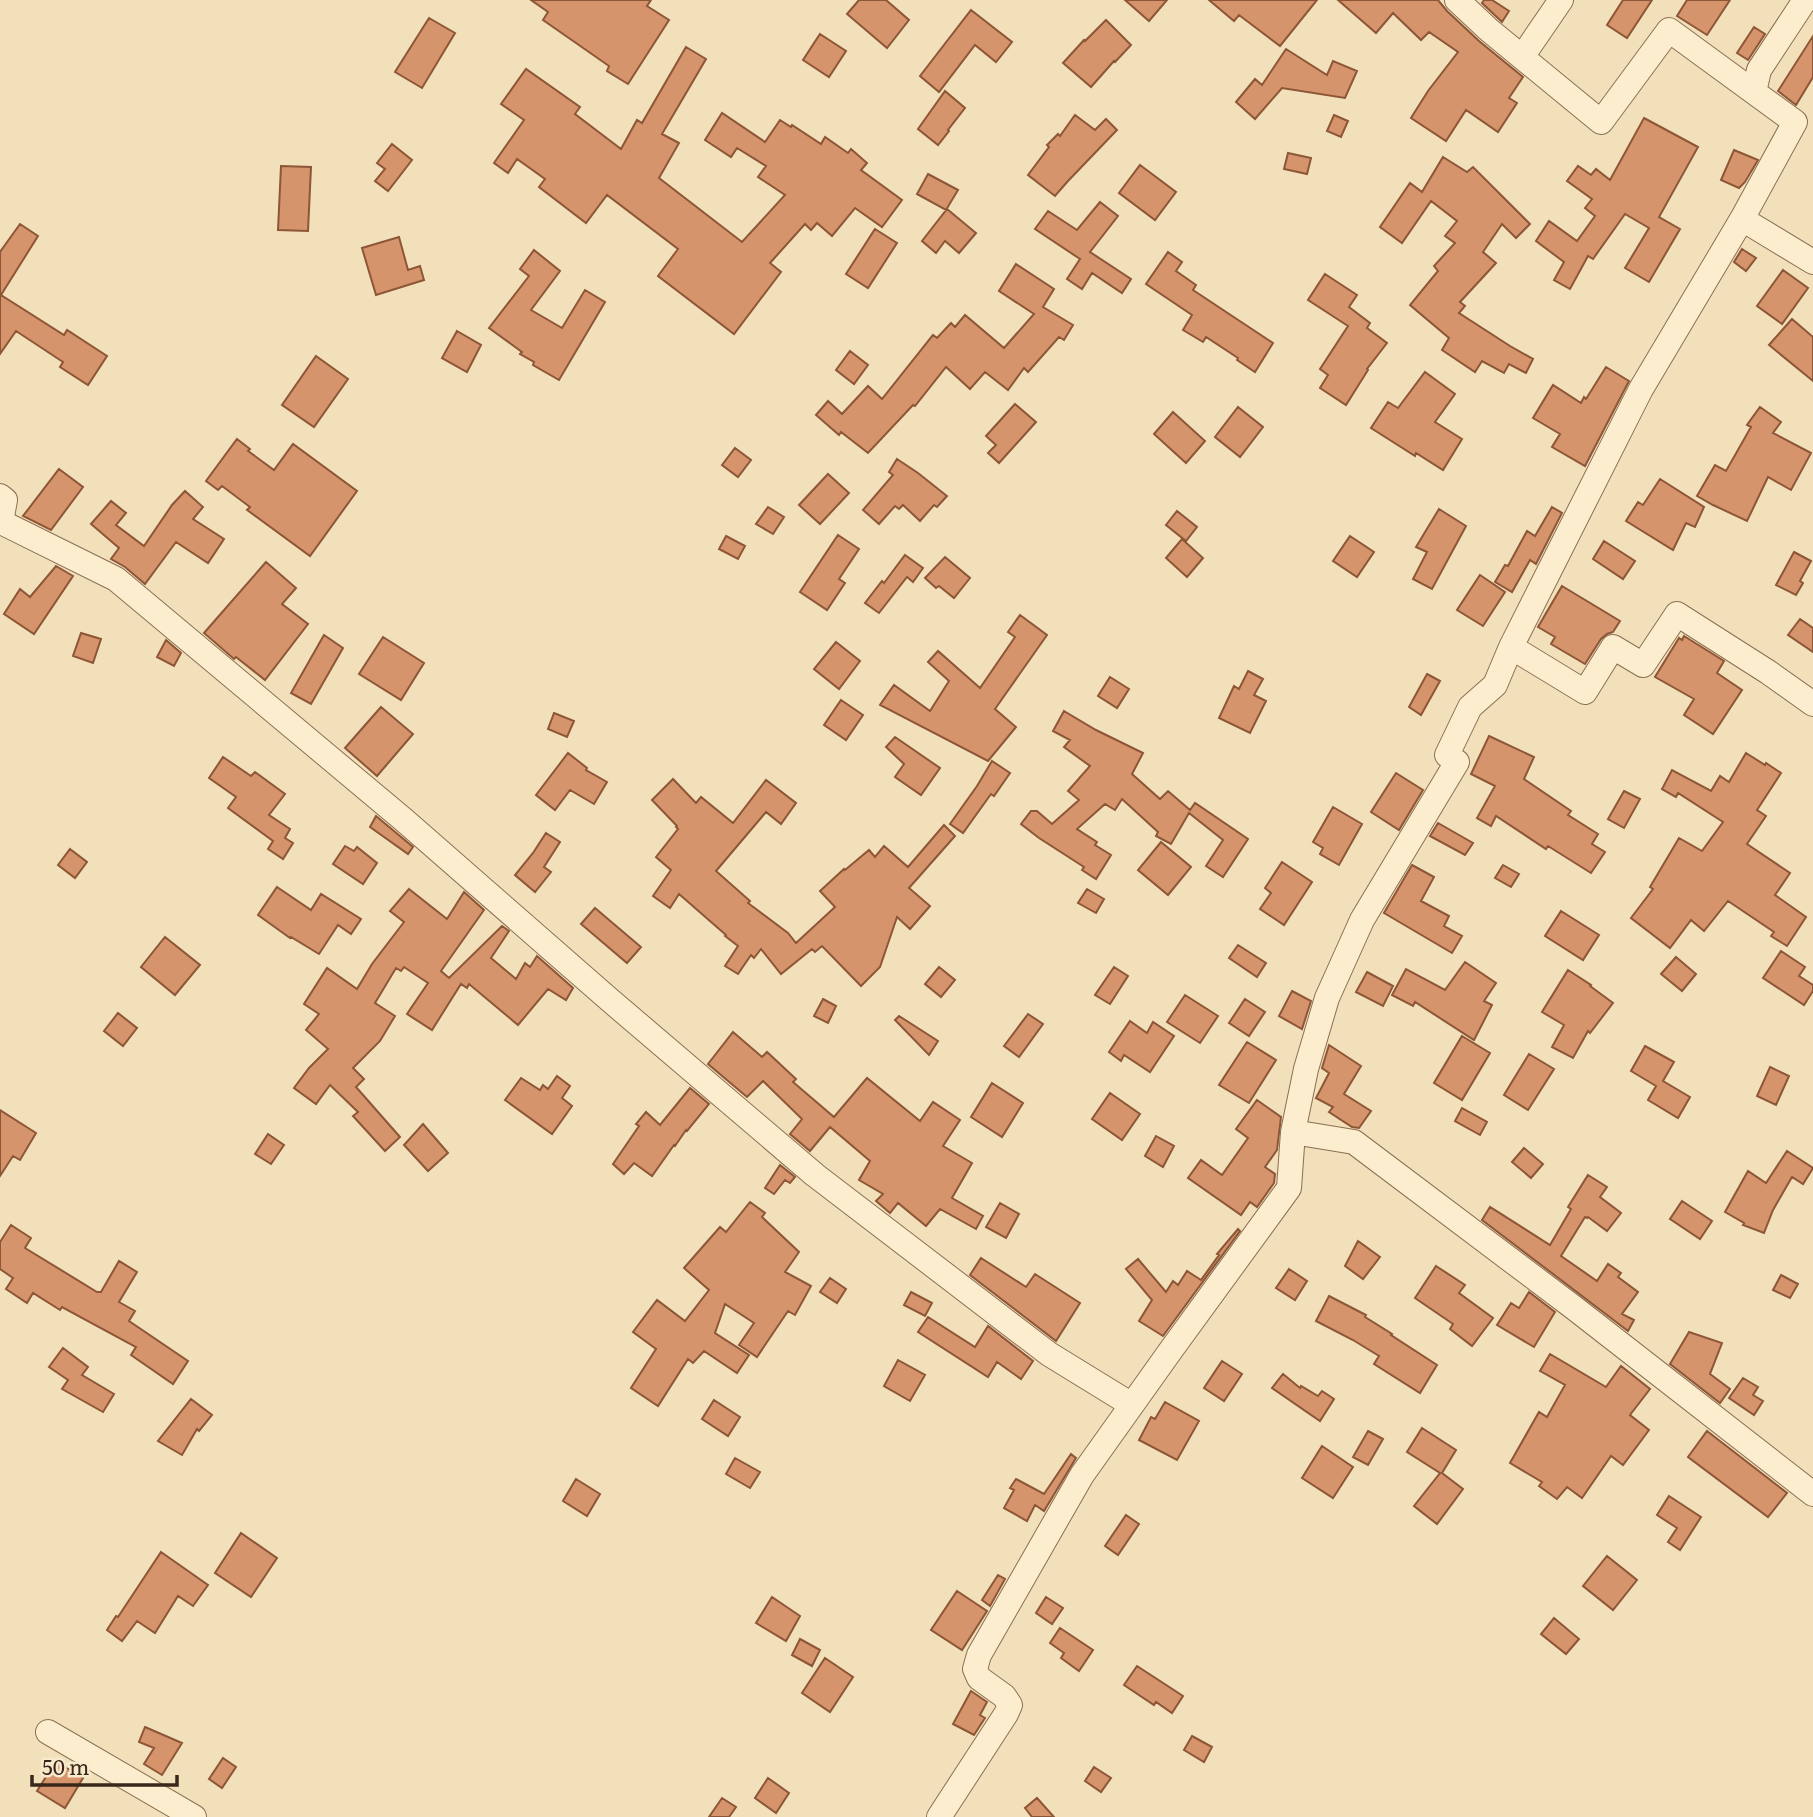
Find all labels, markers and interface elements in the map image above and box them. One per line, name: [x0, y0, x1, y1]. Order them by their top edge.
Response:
scale bar: [32, 1744, 177, 1788]
text: 50 m: [42, 1750, 89, 1781]

